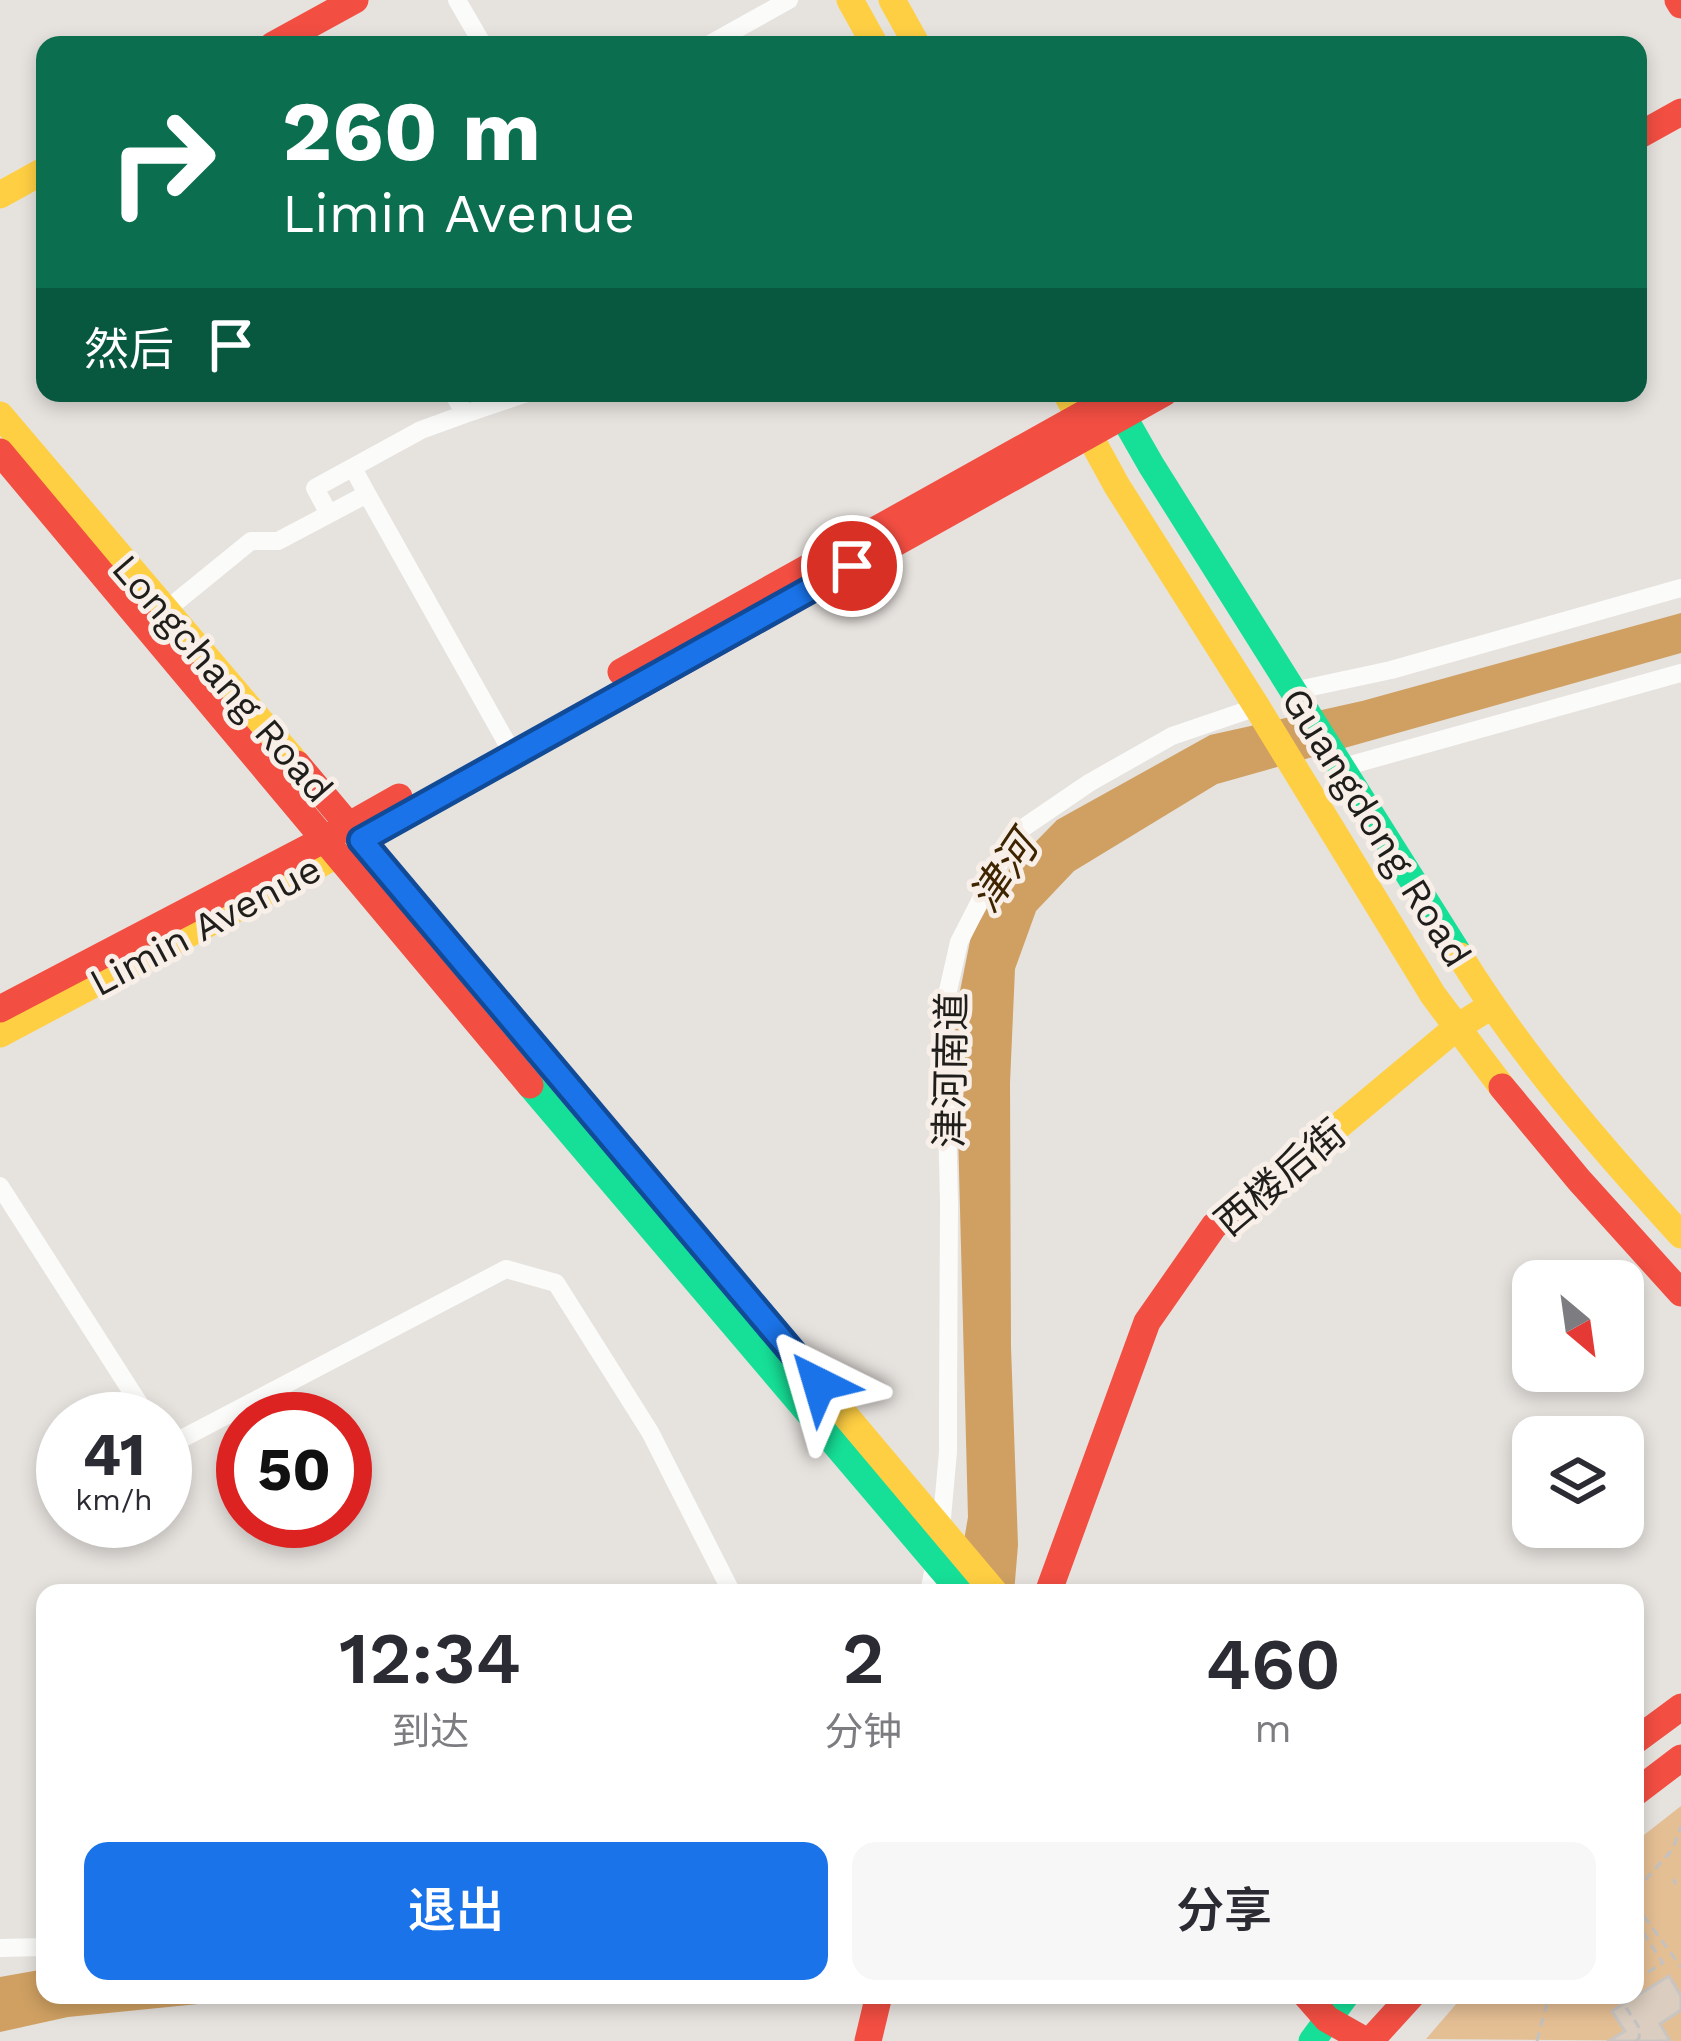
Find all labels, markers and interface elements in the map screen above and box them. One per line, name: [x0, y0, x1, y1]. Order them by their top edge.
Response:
text: 260 m: [282, 82, 541, 180]
icon: right: [84, 84, 240, 240]
text: Limin Avenue: [282, 182, 635, 245]
icon: arrive: [198, 312, 264, 378]
text: 然后: [84, 323, 174, 376]
pin: [801, 515, 903, 617]
icon: arrive: [819, 533, 885, 599]
street label: Longchang Road: [103, 546, 342, 811]
street label: Guangdong Road: [1273, 679, 1481, 975]
water label: 津河: [960, 818, 1051, 921]
street label: Limin Avenue: [82, 846, 328, 1005]
street label: 津河南道: [927, 992, 974, 1148]
street label: 西楼后街: [1206, 1110, 1355, 1245]
north arrow: [1512, 1260, 1644, 1392]
map controls: [1512, 1260, 1644, 1548]
position arrow: [756, 1321, 882, 1447]
speed limit sign: 50: [216, 1392, 372, 1548]
button: layers: [1512, 1416, 1644, 1548]
text: 41: [82, 1419, 146, 1490]
text: km/h: [75, 1482, 153, 1517]
text: 12:34: [339, 1616, 521, 1700]
text: 2: [842, 1616, 885, 1700]
text: 460: [1205, 1622, 1341, 1706]
text: m: [1255, 1706, 1292, 1751]
text: 到达: [391, 1709, 469, 1754]
text: 分钟: [824, 1709, 902, 1754]
button: 退出: [84, 1842, 828, 1980]
button: 分享: [852, 1842, 1596, 1980]

